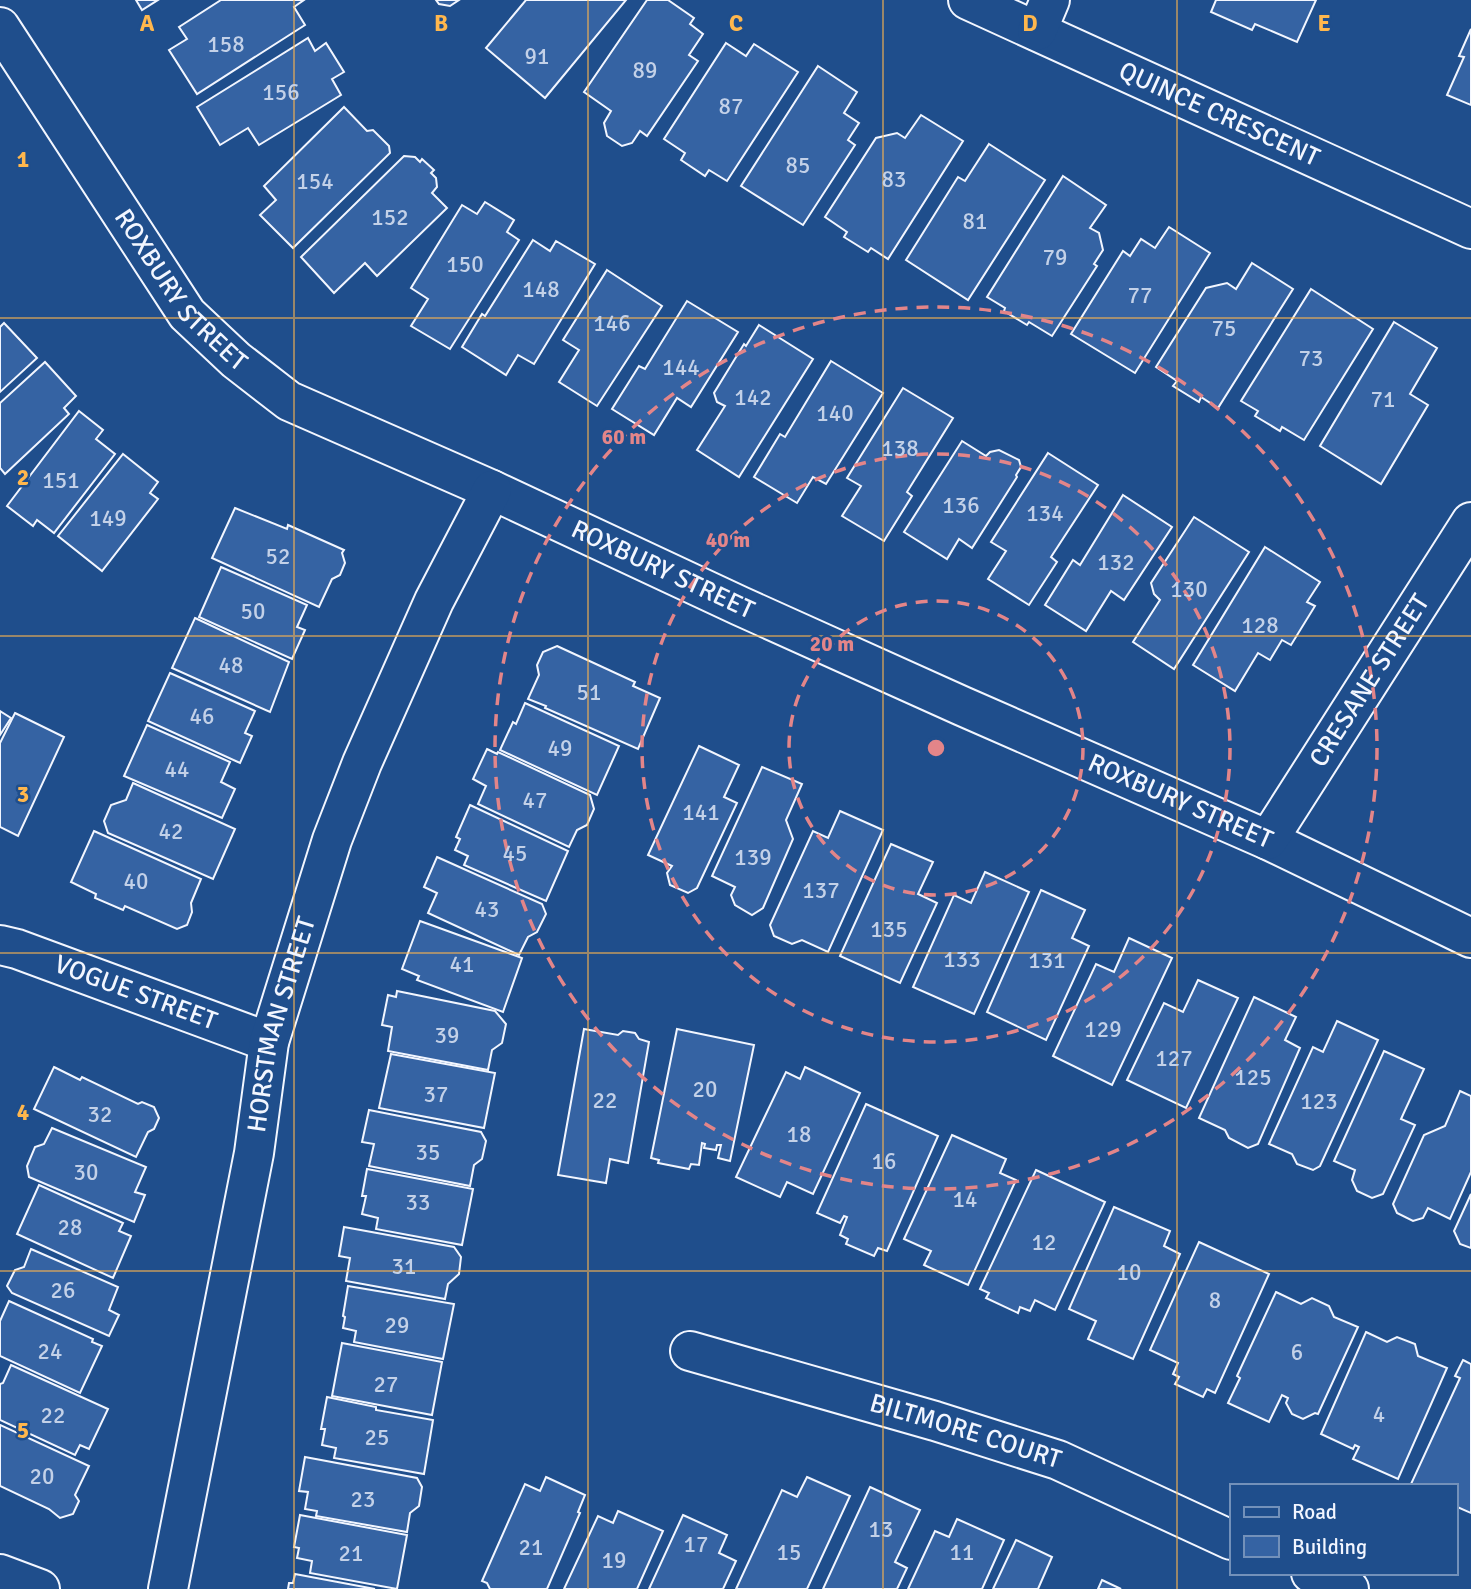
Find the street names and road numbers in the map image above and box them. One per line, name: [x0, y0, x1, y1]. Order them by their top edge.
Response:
street label: QUINCE CRESCENT: [1114, 55, 1325, 174]
street label: ROXBURY STREET: [107, 203, 253, 379]
street label: ROXBURY STREET: [566, 513, 760, 626]
street label: CRESANE STREET: [1303, 588, 1437, 773]
street label: ROXBURY STREET: [1083, 747, 1278, 856]
street label: HORSTMAN STREET: [241, 913, 323, 1134]
street label: VOGUE STREET: [50, 948, 222, 1037]
street label: BILTMORE COURT: [866, 1387, 1065, 1476]

